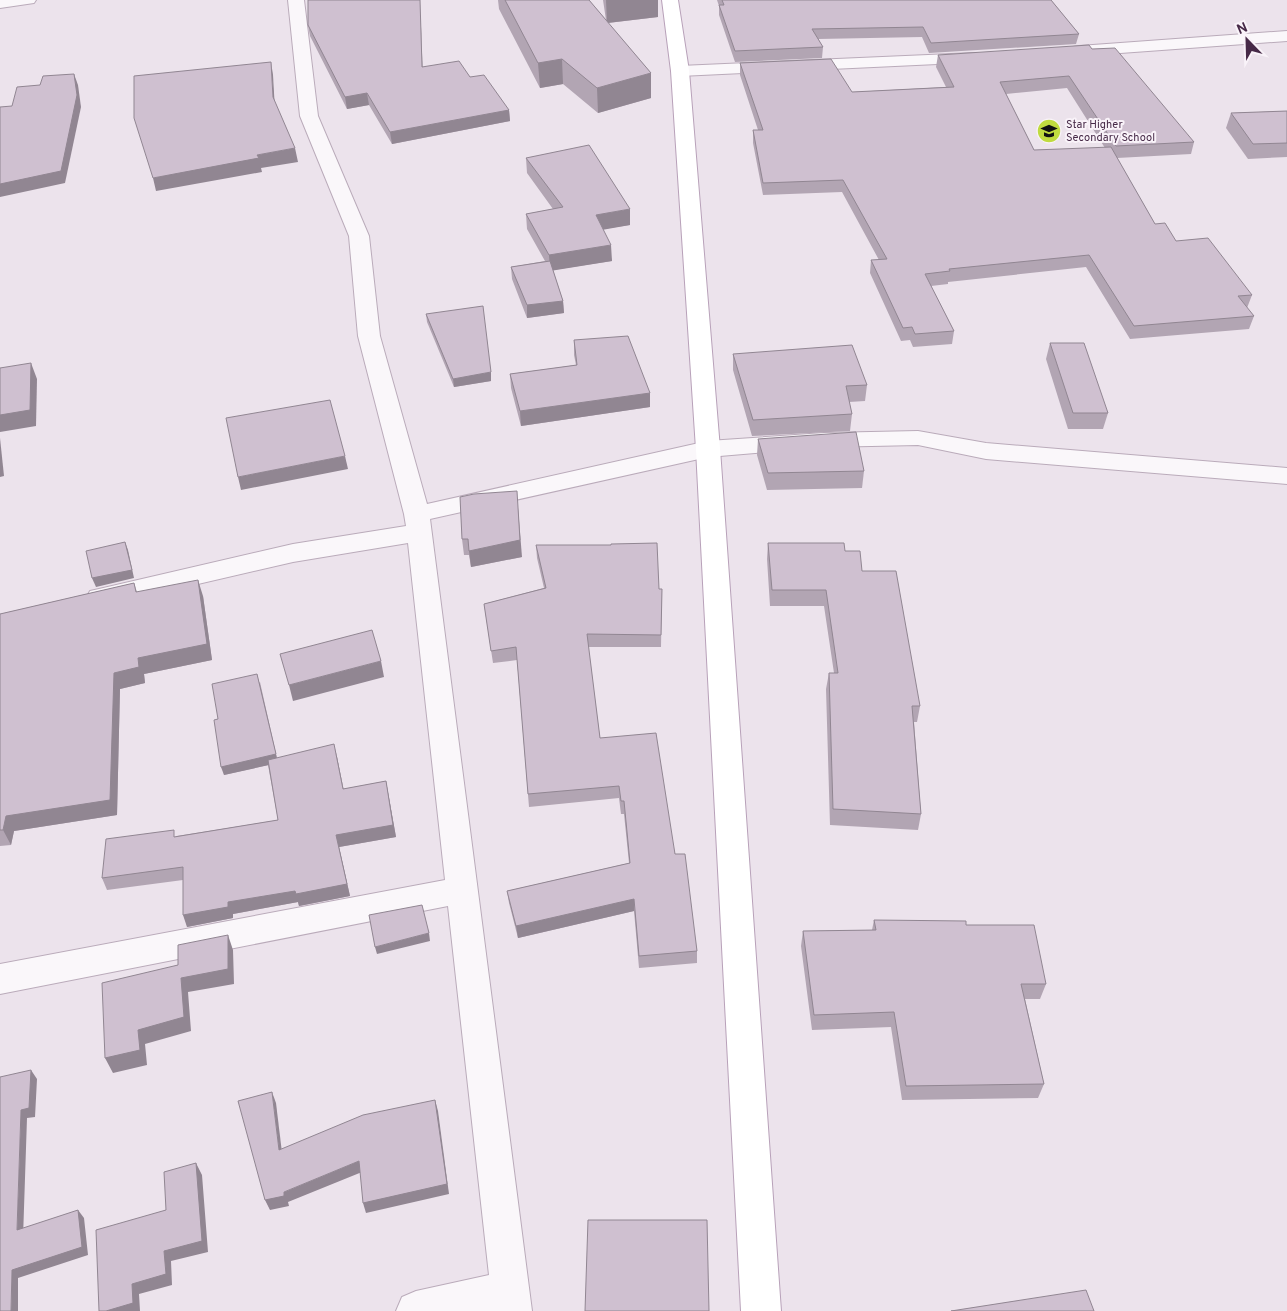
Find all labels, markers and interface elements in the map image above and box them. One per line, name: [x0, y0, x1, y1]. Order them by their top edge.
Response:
north arrow: [1222, 15, 1272, 65]
text: N: [1235, 20, 1250, 39]
school or university icon: Star Higher Secondary School: [1036, 118, 1062, 144]
place label: Star Higher Secondary School: [1066, 118, 1155, 145]

